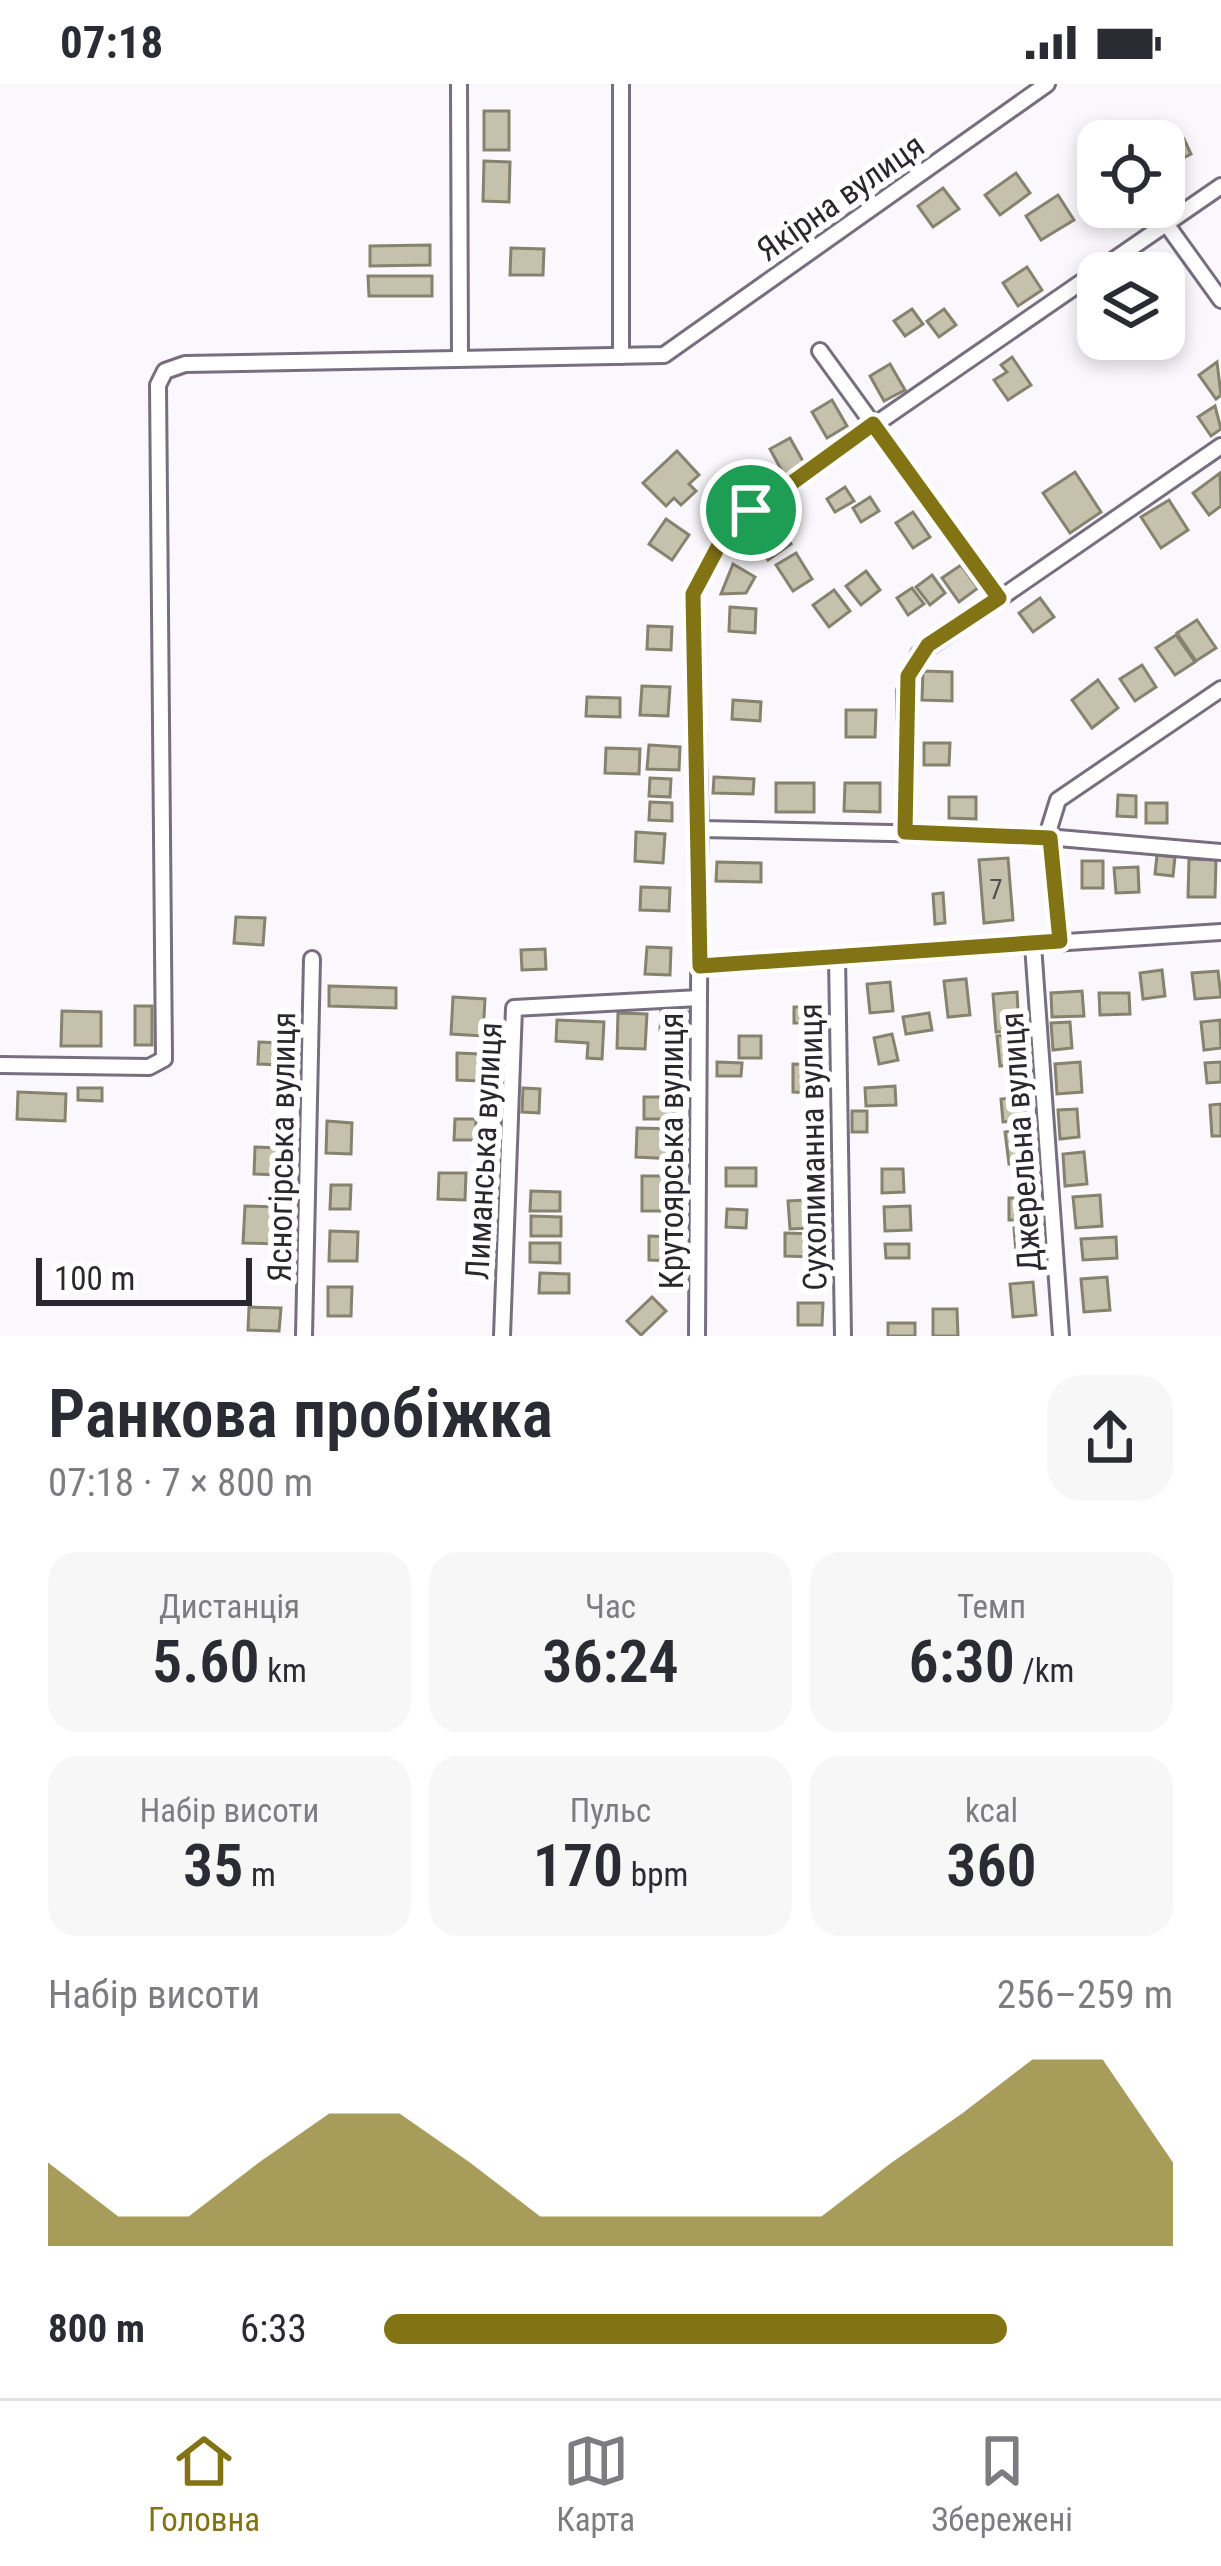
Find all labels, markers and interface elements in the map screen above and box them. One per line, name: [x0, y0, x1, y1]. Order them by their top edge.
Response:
text: 07:18: [60, 16, 163, 69]
map controls: [1077, 120, 1185, 360]
button: locate: [1077, 120, 1185, 228]
street label: Якірна вулиця: [749, 126, 931, 269]
button: layers: [1077, 252, 1185, 360]
pin: [700, 459, 802, 561]
icon: arrive: [718, 477, 784, 543]
house number: 7: [989, 874, 1003, 906]
street label: Сухолиманна вулиця: [790, 1003, 835, 1291]
street label: Джерельна вулиця: [992, 1011, 1049, 1273]
street label: Ясногірська вулиця: [260, 1012, 303, 1282]
street label: Крутоярська вулиця: [652, 1013, 691, 1289]
street label: Лиманська вулиця: [457, 1021, 510, 1281]
scale bar: [36, 1252, 252, 1305]
text: 100 m: [54, 1259, 135, 1298]
button: share: [1047, 1375, 1173, 1501]
text: Ранкова пробіжка: [48, 1376, 553, 1453]
text: 07:18 · 7 × 800 m: [48, 1460, 313, 1506]
text: Дистанція: [159, 1587, 300, 1626]
text: Час: [585, 1587, 636, 1626]
text: Темп: [957, 1587, 1026, 1626]
text: 5.60: [152, 1626, 260, 1697]
text: 36:24: [542, 1626, 679, 1697]
text: 6:30: [909, 1626, 1015, 1697]
text: km: [260, 1651, 307, 1690]
text: /km: [1015, 1651, 1074, 1690]
text: Набір висоти: [140, 1791, 319, 1830]
text: Пульс: [570, 1791, 651, 1830]
text: kcal: [965, 1791, 1018, 1830]
text: 35: [183, 1830, 243, 1901]
text: 170: [533, 1830, 623, 1901]
text: 360: [946, 1830, 1037, 1901]
text: m: [243, 1855, 276, 1894]
text: bpm: [623, 1855, 688, 1894]
text: Набір висоти: [48, 1972, 260, 2018]
text: 256–259 m: [997, 1972, 1173, 2018]
text: 800 m: [48, 2306, 145, 2352]
text: 6:33: [240, 2306, 307, 2352]
tab: Головна: [148, 2428, 260, 2539]
tab: Карта: [556, 2428, 635, 2539]
tab: Збережені: [931, 2428, 1073, 2539]

